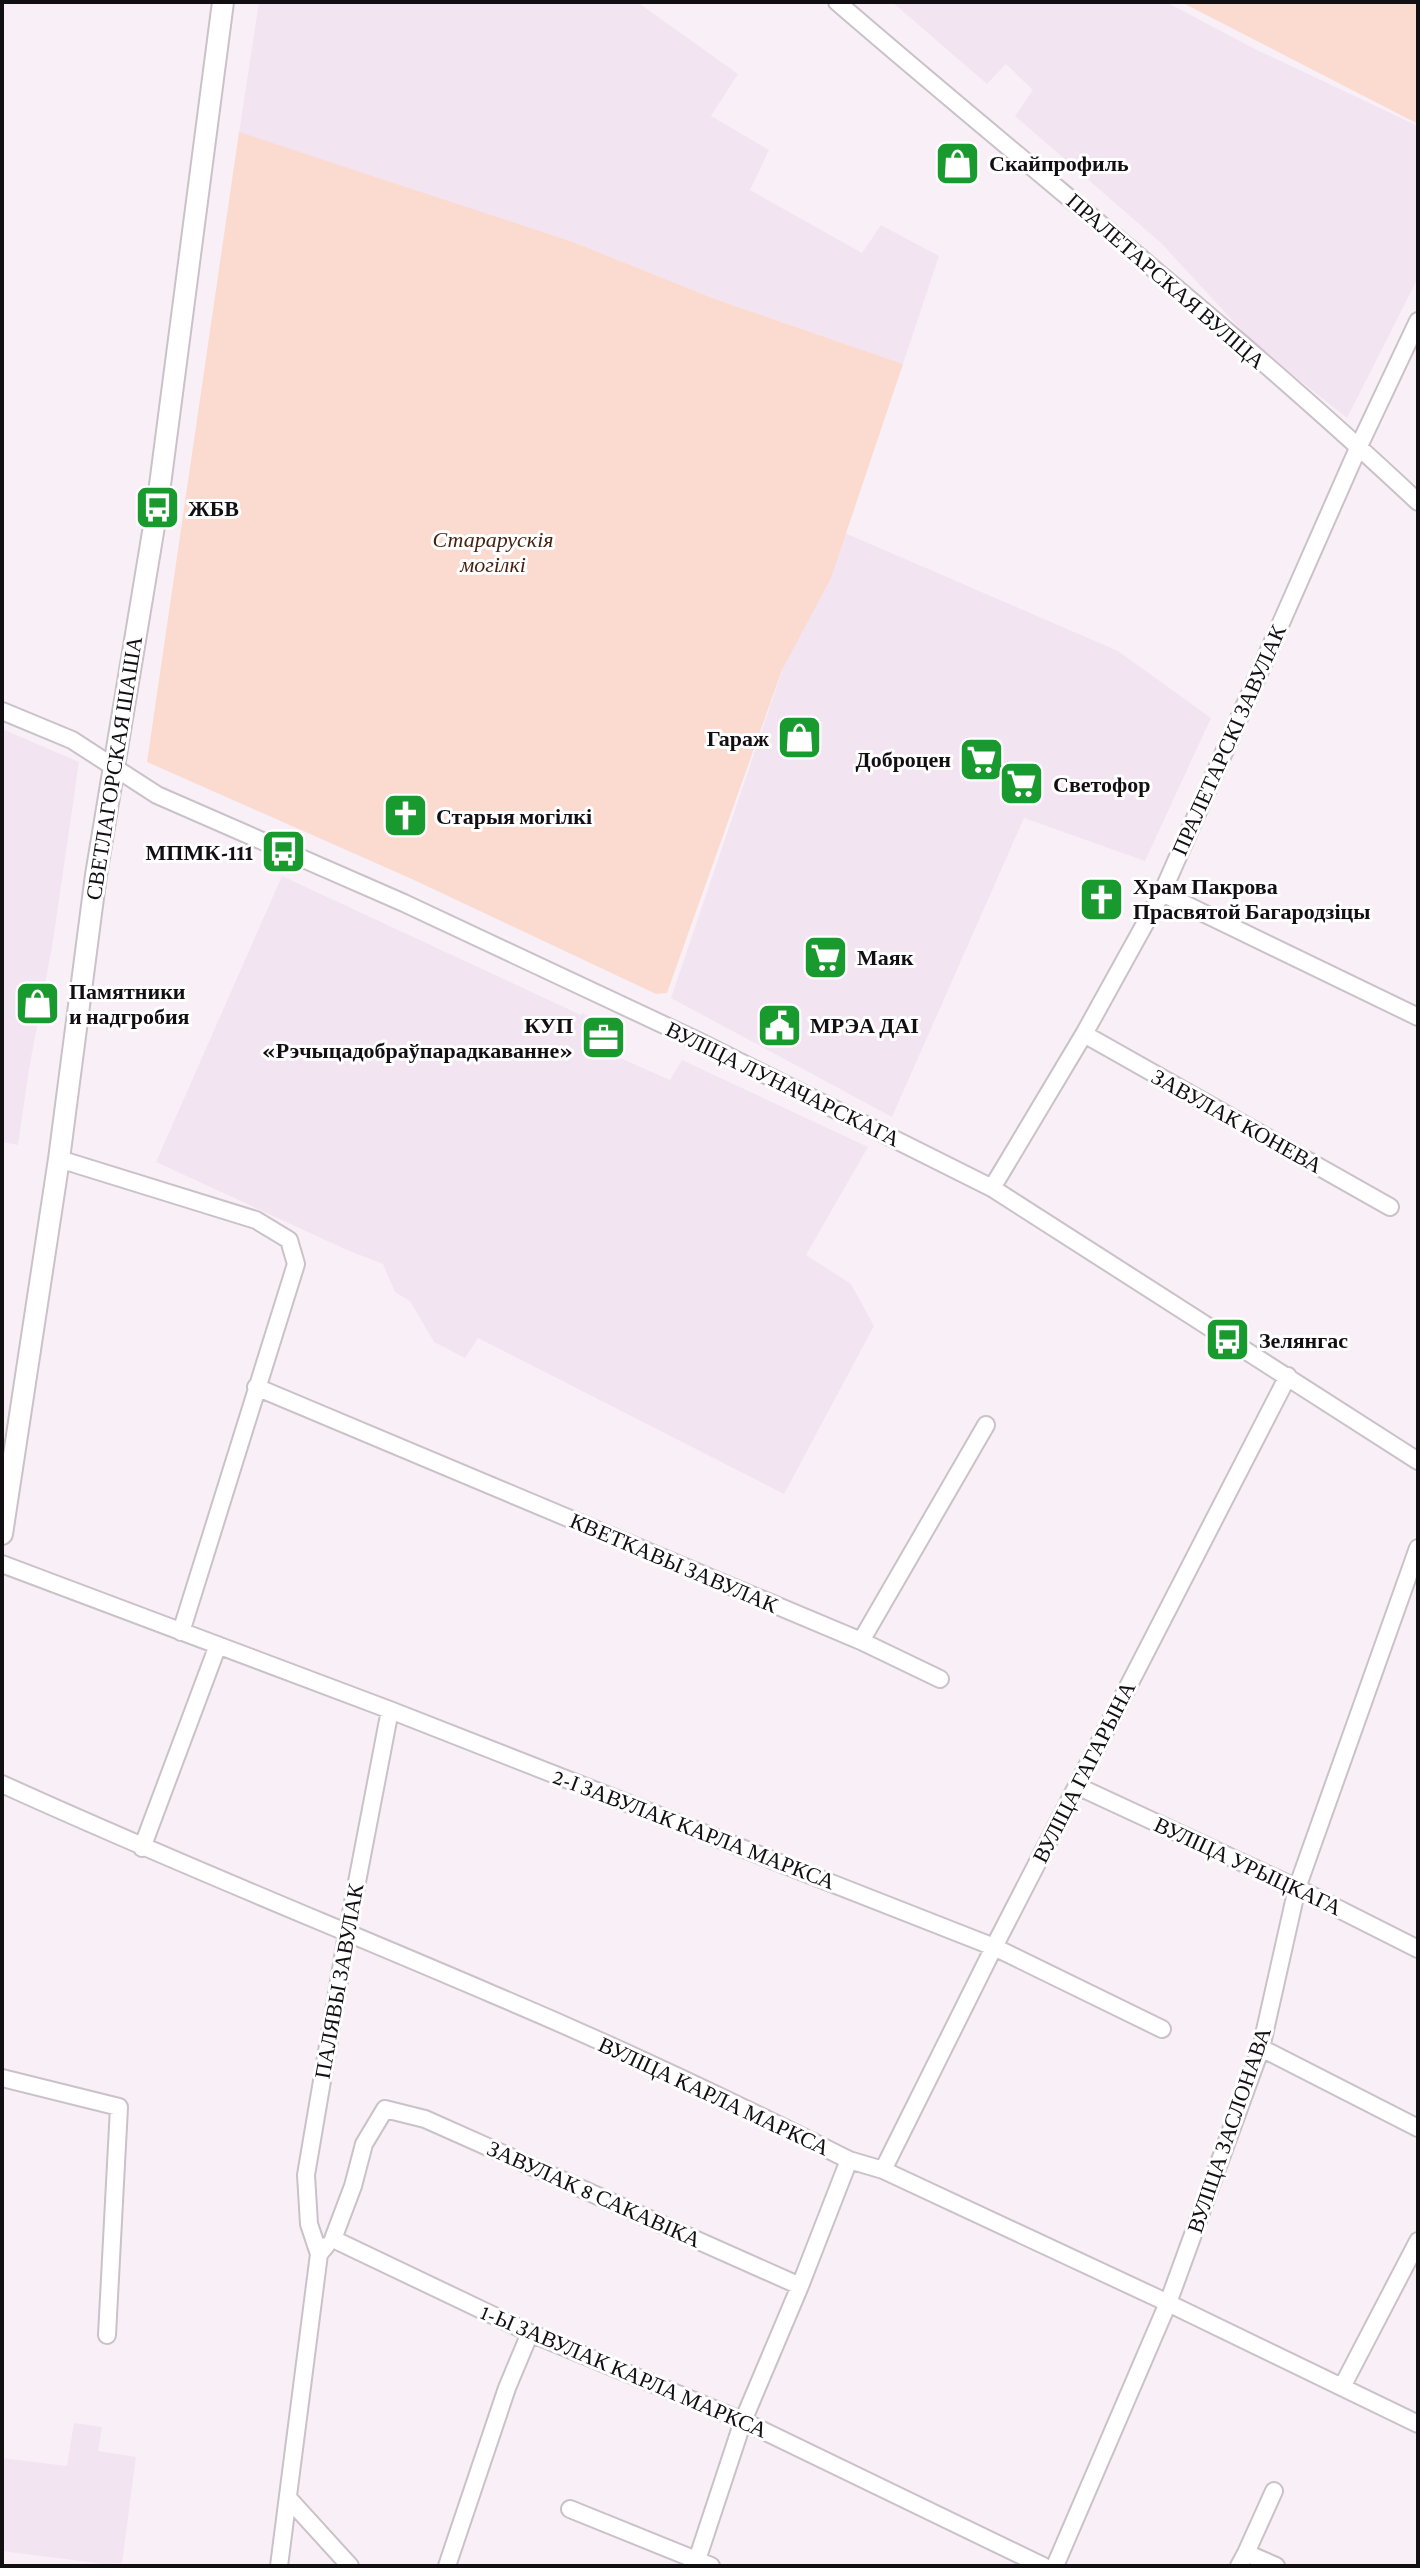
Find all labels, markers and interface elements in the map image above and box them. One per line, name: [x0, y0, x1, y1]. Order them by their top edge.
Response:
shop icon: Скайпрофиль: [934, 139, 982, 187]
place label: Скайпрофиль: [989, 151, 1129, 176]
street label: ПРАЛЕТАРСКАЯ ВУЛІЦА: [1062, 188, 1270, 374]
bus stop icon: ЖБВ: [133, 484, 181, 532]
place label: ЖБВ: [188, 496, 239, 521]
park label: Старарускія могілкі: [432, 527, 554, 577]
street label: ПРАЛЕТАРСКІ ЗАВУЛАК: [1167, 621, 1291, 859]
street label: СВЕТЛАГОРСКАЯ ШАША: [81, 634, 147, 902]
shop icon: Гараж: [776, 714, 824, 762]
place label: Гараж: [707, 726, 769, 751]
supermarket icon: Доброцен: [958, 735, 1006, 783]
place label: Доброцен: [856, 747, 951, 772]
supermarket icon: Светофор: [998, 760, 1046, 808]
place label: Светофор: [1053, 772, 1151, 797]
church icon: Старыя могілкі: [381, 792, 429, 840]
place label: Старыя могілкі: [436, 804, 592, 829]
bus stop icon: МПМК-111: [260, 828, 308, 876]
place label: МПМК-111: [146, 840, 253, 865]
place label: Храм Пакрова Прасвятой Багародзіцы: [1133, 874, 1370, 924]
church icon: Храм Пакрова Прасвятой Багародзіцы: [1078, 875, 1126, 923]
supermarket icon: Маяк: [802, 933, 850, 981]
place label: Маяк: [857, 945, 914, 970]
place label: Памятники и надгробия: [69, 979, 190, 1029]
shop icon: Памятники и надгробия: [14, 980, 62, 1028]
public building icon: МРЭА ДАІ: [755, 1001, 803, 1049]
place label: КУП «Рэчыцадобраўпарадкаванне»: [262, 1013, 573, 1063]
place label: МРЭА ДАІ: [810, 1013, 919, 1038]
office icon: КУП «Рэчыцадобраўпарадкаванне»: [580, 1014, 628, 1062]
street label: ВУЛІЦА ЛУНАЧАРСКАГА: [662, 1016, 904, 1152]
street label: ЗАВУЛАК КОНЕВА: [1147, 1064, 1327, 1178]
bus stop icon: Зелянгас: [1204, 1316, 1252, 1364]
place label: Зелянгас: [1259, 1328, 1348, 1353]
street label: КВЕТКАВЫ ЗАВУЛАК: [566, 1508, 782, 1618]
street label: ВУЛІЦА ГАГАРЫНА: [1028, 1677, 1141, 1867]
street label: 2-І ЗАВУЛАК КАРЛА МАРКСА: [550, 1764, 839, 1894]
street label: ВУЛІЦА УРЫЦКАГА: [1150, 1812, 1346, 1920]
street label: ПАЛЯВЫ ЗАВУЛАК: [310, 1881, 369, 2081]
street label: ВУЛІЦА ЗАСЛОНАВА: [1182, 2024, 1276, 2236]
street label: ВУЛІЦА КАРЛА МАРКСА: [595, 2032, 833, 2161]
street label: ЗАВУЛАК 8 САКАВІКА: [483, 2136, 705, 2252]
street label: 1-Ы ЗАВУЛАК КАРЛА МАРКСА: [477, 2299, 771, 2443]

